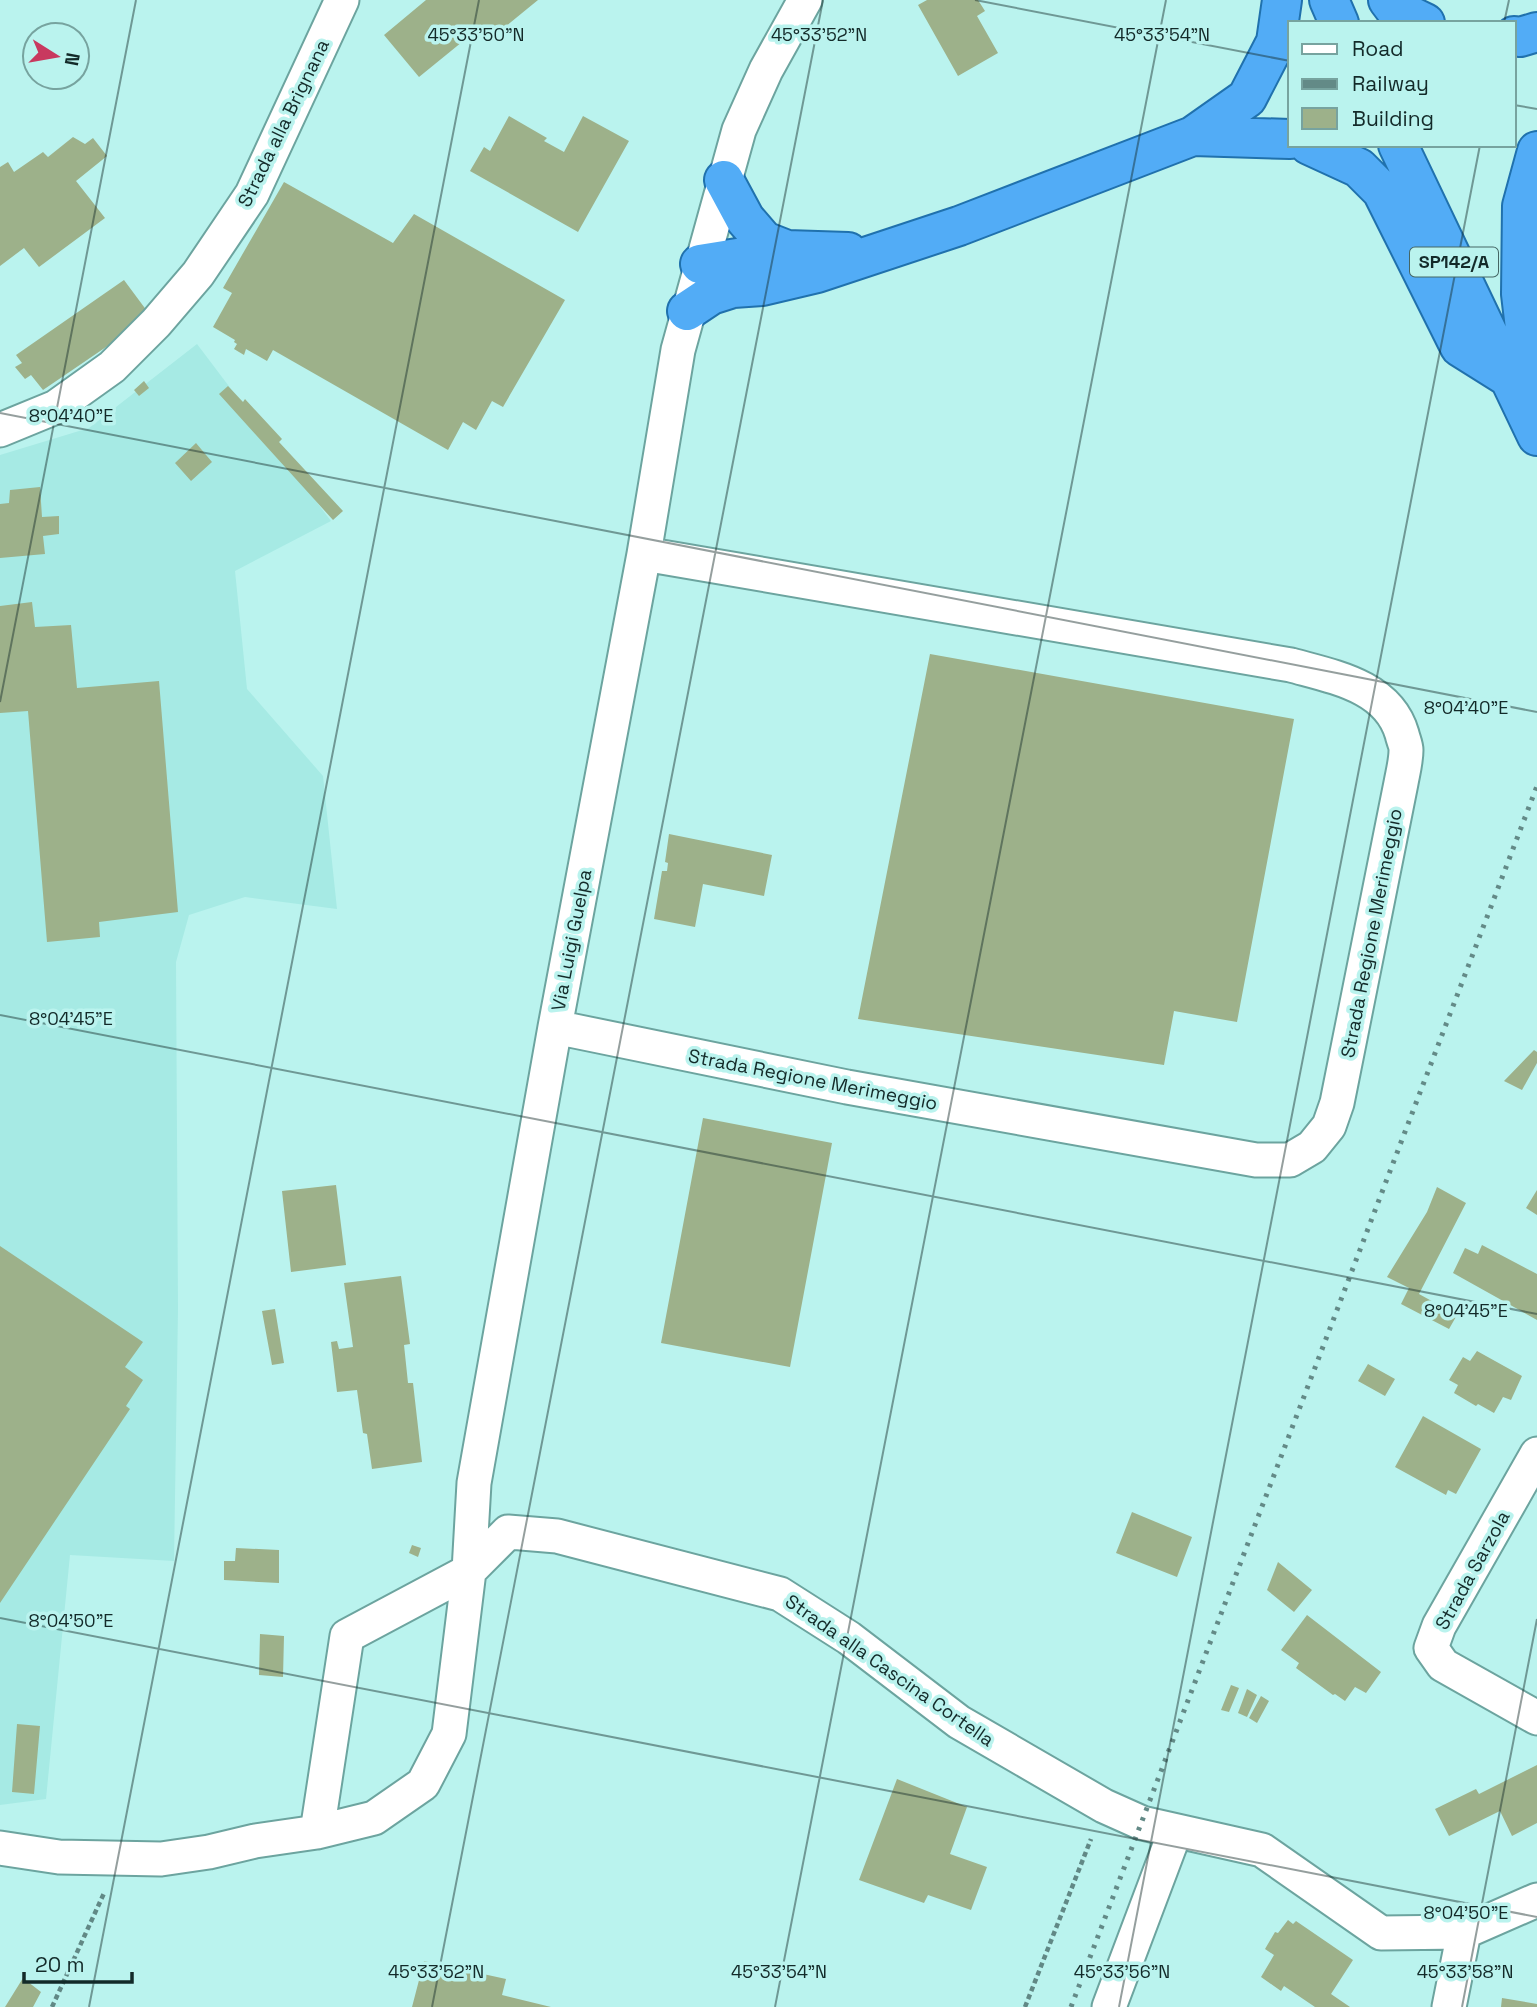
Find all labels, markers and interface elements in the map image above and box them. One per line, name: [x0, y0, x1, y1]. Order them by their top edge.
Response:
north arrow: [21, 21, 91, 91]
legend: [1288, 21, 1516, 147]
text: 45°33'50"N: [427, 23, 525, 46]
text: 45°33'52"N: [771, 23, 867, 46]
text: 45°33'54"N: [1114, 23, 1210, 46]
street label: Strada alla Brignana: [232, 35, 335, 211]
text: Road: [1352, 35, 1404, 62]
text: N: [59, 51, 86, 68]
text: Railway: [1352, 70, 1429, 97]
text: Building: [1352, 105, 1434, 132]
road number: SP142/A: [1410, 248, 1498, 276]
text: 8°04'40"E: [29, 404, 113, 427]
text: 8°04'40"E: [1424, 696, 1508, 719]
street label: Strada Regione Merimeggio: [1335, 806, 1408, 1060]
street label: Via Luigi Guelpa: [546, 867, 597, 1013]
text: 8°04'45"E: [29, 1007, 113, 1030]
street label: Strada Regione Merimeggio: [686, 1043, 940, 1116]
text: 8°04'45"E: [1424, 1299, 1508, 1322]
street label: Strada Sarzola: [1429, 1506, 1516, 1634]
street label: Strada alla Cascina Cortella: [780, 1589, 999, 1752]
text: 8°04'50"E: [29, 1609, 113, 1632]
text: 8°04'50"E: [1424, 1901, 1508, 1924]
scale bar: [24, 1940, 133, 1984]
text: 20 m: [35, 1951, 85, 1978]
text: 45°33'52"N: [388, 1960, 484, 1983]
text: 45°33'54"N: [731, 1960, 827, 1983]
text: 45°33'56"N: [1074, 1960, 1170, 1983]
text: 45°33'58"N: [1417, 1960, 1513, 1983]

